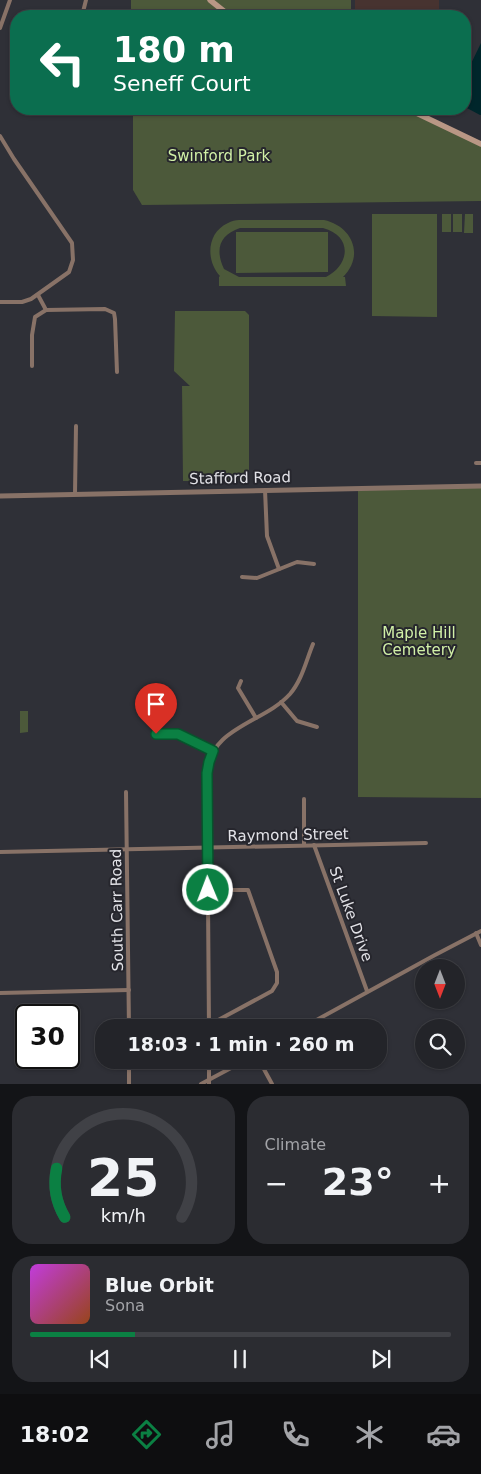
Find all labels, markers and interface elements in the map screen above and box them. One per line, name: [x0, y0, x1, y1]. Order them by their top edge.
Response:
icon: left: [30, 30, 95, 95]
text: 180 m: [113, 30, 235, 70]
text: Seneff Court: [113, 71, 251, 96]
park label: Swinford Park: [168, 147, 271, 165]
street label: Stafford Road: [189, 468, 291, 488]
park label: Maple Hill Cemetery: [382, 624, 456, 659]
pin: [135, 683, 177, 734]
icon: arrive: [142, 690, 170, 718]
street label: Raymond Street: [227, 825, 349, 845]
street label: South Carr Road: [107, 849, 127, 971]
position arrow: [181, 863, 233, 915]
street label: St Luke Drive: [325, 864, 377, 964]
north arrow: [415, 959, 465, 1009]
map controls: [415, 959, 465, 1069]
speed limit sign: 30: [15, 1004, 80, 1069]
button: search: [415, 1019, 465, 1069]
text: 18:03 · 1 min · 260 m: [127, 1033, 355, 1055]
text: Climate: [265, 1135, 326, 1154]
text: 25: [87, 1148, 159, 1208]
text: 23°: [322, 1160, 394, 1204]
text: −: [265, 1167, 288, 1200]
text: +: [428, 1167, 451, 1200]
text: km/h: [101, 1205, 146, 1226]
text: Blue Orbit: [105, 1274, 214, 1296]
text: Sona: [105, 1296, 145, 1315]
icon: previous: [86, 1345, 114, 1373]
icon: pause: [226, 1345, 254, 1373]
icon: next: [367, 1345, 395, 1373]
icon: directions: [129, 1417, 164, 1452]
icon: music: [203, 1417, 238, 1452]
icon: phone: [278, 1417, 313, 1452]
icon: climate: [352, 1417, 387, 1452]
icon: car: [426, 1417, 461, 1452]
text: 18:02: [20, 1422, 90, 1447]

